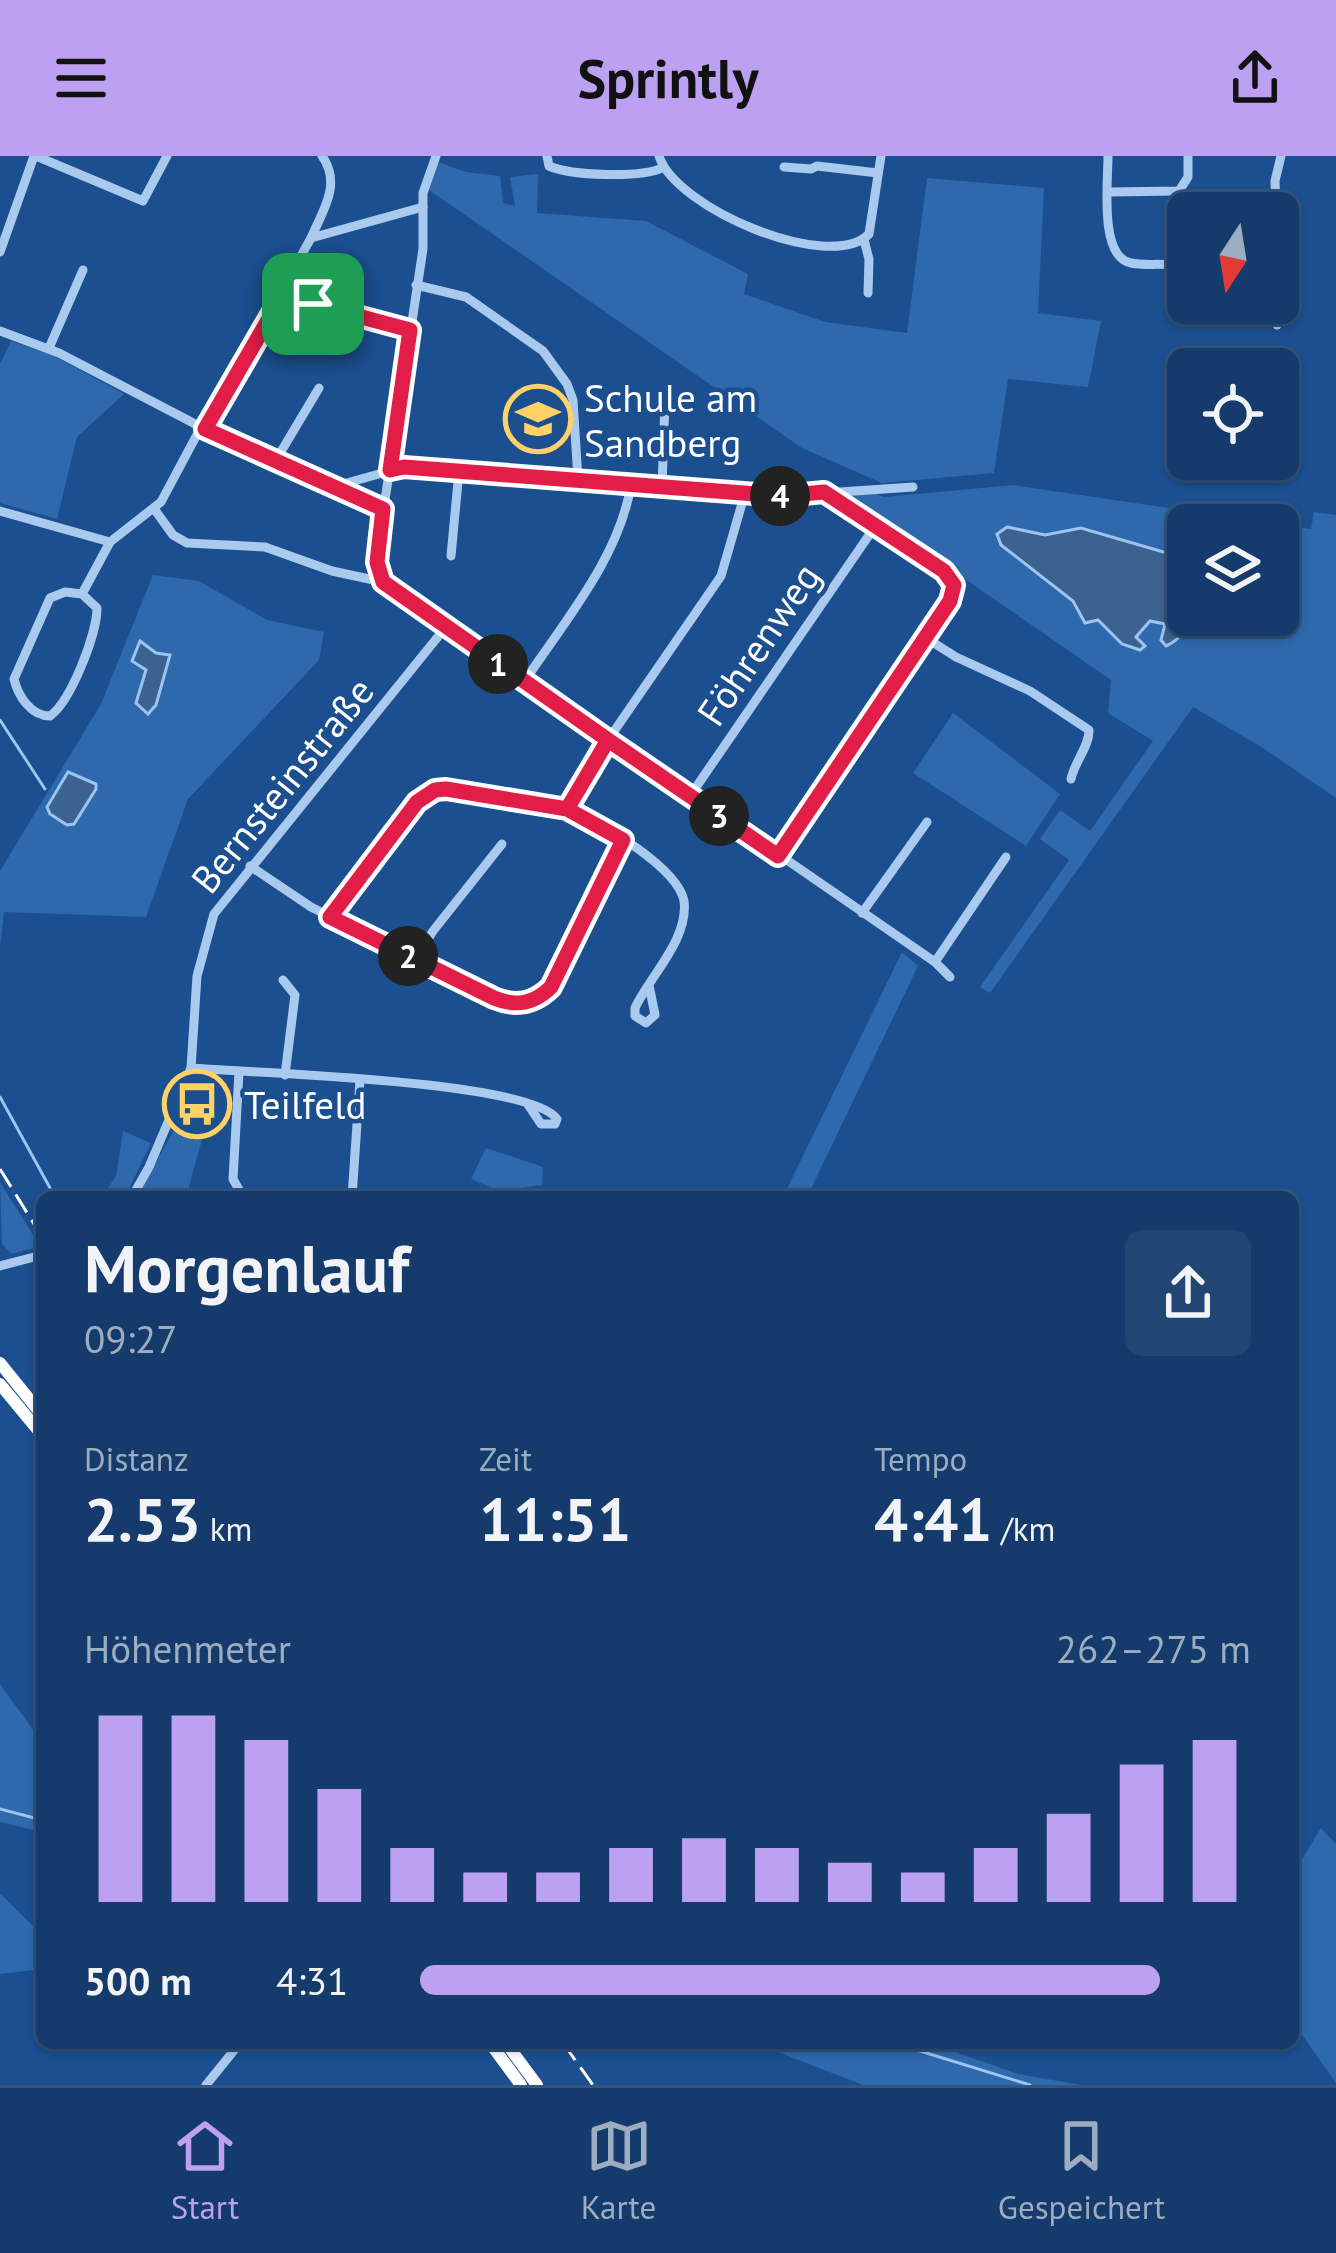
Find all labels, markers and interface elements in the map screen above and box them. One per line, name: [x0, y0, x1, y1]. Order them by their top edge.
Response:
text: Sprintly: [577, 43, 759, 113]
icon: menu: [48, 45, 114, 111]
icon: share: [1222, 45, 1288, 111]
north arrow: [1167, 192, 1299, 324]
map controls: [1167, 192, 1299, 636]
pin: [262, 253, 364, 355]
icon: arrive: [280, 271, 346, 337]
button: locate: [1167, 348, 1299, 480]
place label: Schule am Sandberg: [584, 372, 757, 468]
school or university icon: Schule am Sandberg: [503, 384, 573, 454]
pin: 4: [750, 466, 810, 526]
text: 4: [771, 474, 789, 517]
button: layers: [1167, 504, 1299, 636]
street label: Föhrenweg: [685, 553, 831, 735]
pin: 1: [468, 634, 528, 694]
text: 1: [489, 642, 507, 685]
street label: Bernsteinstraße: [179, 667, 385, 903]
pin: 3: [689, 786, 749, 846]
text: 3: [710, 794, 728, 837]
pin: 2: [378, 926, 438, 986]
text: 2: [399, 934, 417, 977]
bus stop icon: Teilfeld: [162, 1069, 232, 1139]
place label: Teilfeld: [244, 1079, 367, 1130]
text: Morgenlauf: [84, 1225, 409, 1310]
button: share: [1125, 1230, 1251, 1356]
text: 09:27: [84, 1313, 178, 1364]
text: Distanz: [84, 1437, 189, 1480]
text: Zeit: [479, 1437, 532, 1480]
text: Tempo: [874, 1437, 967, 1480]
text: 2.53: [84, 1480, 201, 1558]
text: 11:51: [479, 1480, 631, 1558]
text: 4:41: [874, 1480, 992, 1558]
text: km: [201, 1507, 252, 1550]
text: /km: [992, 1507, 1055, 1550]
text: Höhenmeter: [84, 1623, 291, 1674]
text: 262–275 m: [1056, 1623, 1251, 1674]
text: 500 m: [84, 1955, 192, 2006]
text: 4:31: [276, 1955, 348, 2006]
tab: Start: [171, 2113, 239, 2228]
tab: Karte: [581, 2113, 656, 2228]
tab: Gespeichert: [998, 2113, 1165, 2228]

